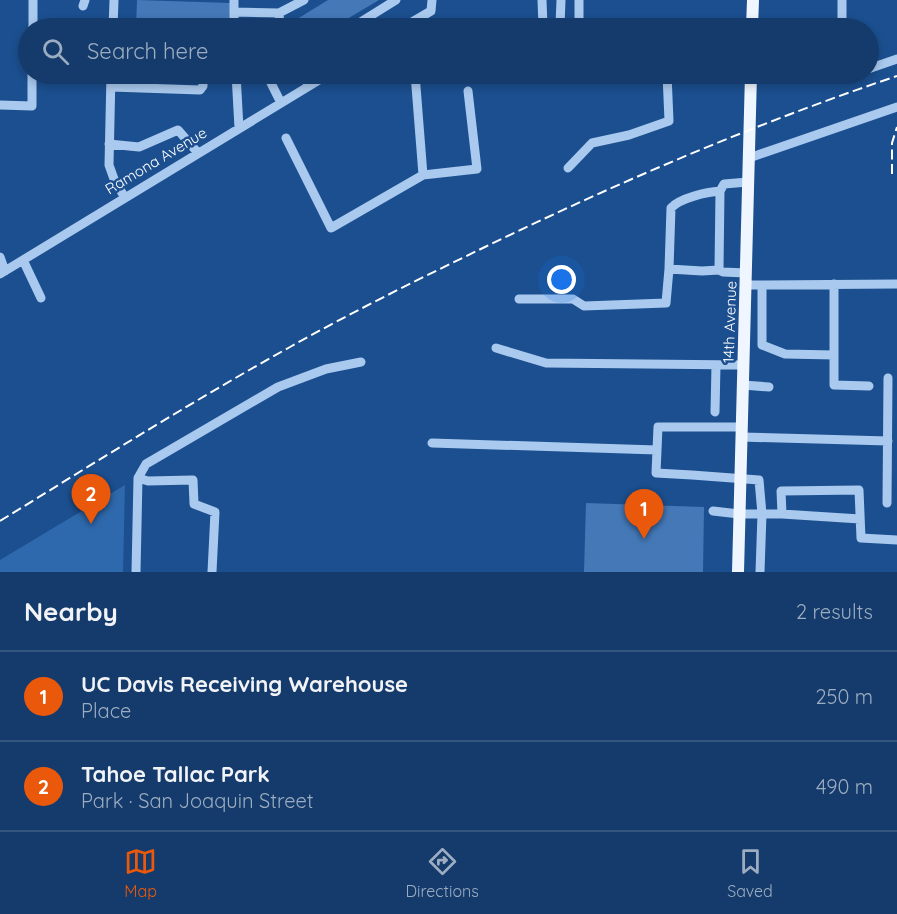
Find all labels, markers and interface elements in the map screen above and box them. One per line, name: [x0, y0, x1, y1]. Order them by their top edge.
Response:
search box: [18, 18, 879, 84]
icon: search: [39, 35, 72, 68]
text: Search here: [87, 37, 208, 65]
street label: Ramona Avenue: [102, 123, 210, 198]
your location: [547, 265, 576, 294]
street label: 14th Avenue: [719, 281, 740, 363]
pin: 2: [72, 474, 110, 524]
pin: 1: [624, 490, 664, 539]
text: Nearby: [24, 595, 118, 628]
text: 2 results: [796, 599, 873, 624]
text: UC Davis Receiving Warehouse: [81, 670, 408, 698]
text: 1: [40, 684, 47, 709]
text: 250 m: [815, 684, 873, 709]
text: Place: [81, 698, 131, 723]
text: Tahoe Tallac Park: [81, 760, 270, 788]
text: 2: [38, 774, 49, 799]
text: 490 m: [816, 774, 873, 799]
text: Park · San Joaquin Street: [81, 788, 314, 813]
tab: Map: [124, 845, 157, 901]
tab: Directions: [406, 845, 479, 901]
tab: Saved: [727, 845, 773, 901]

